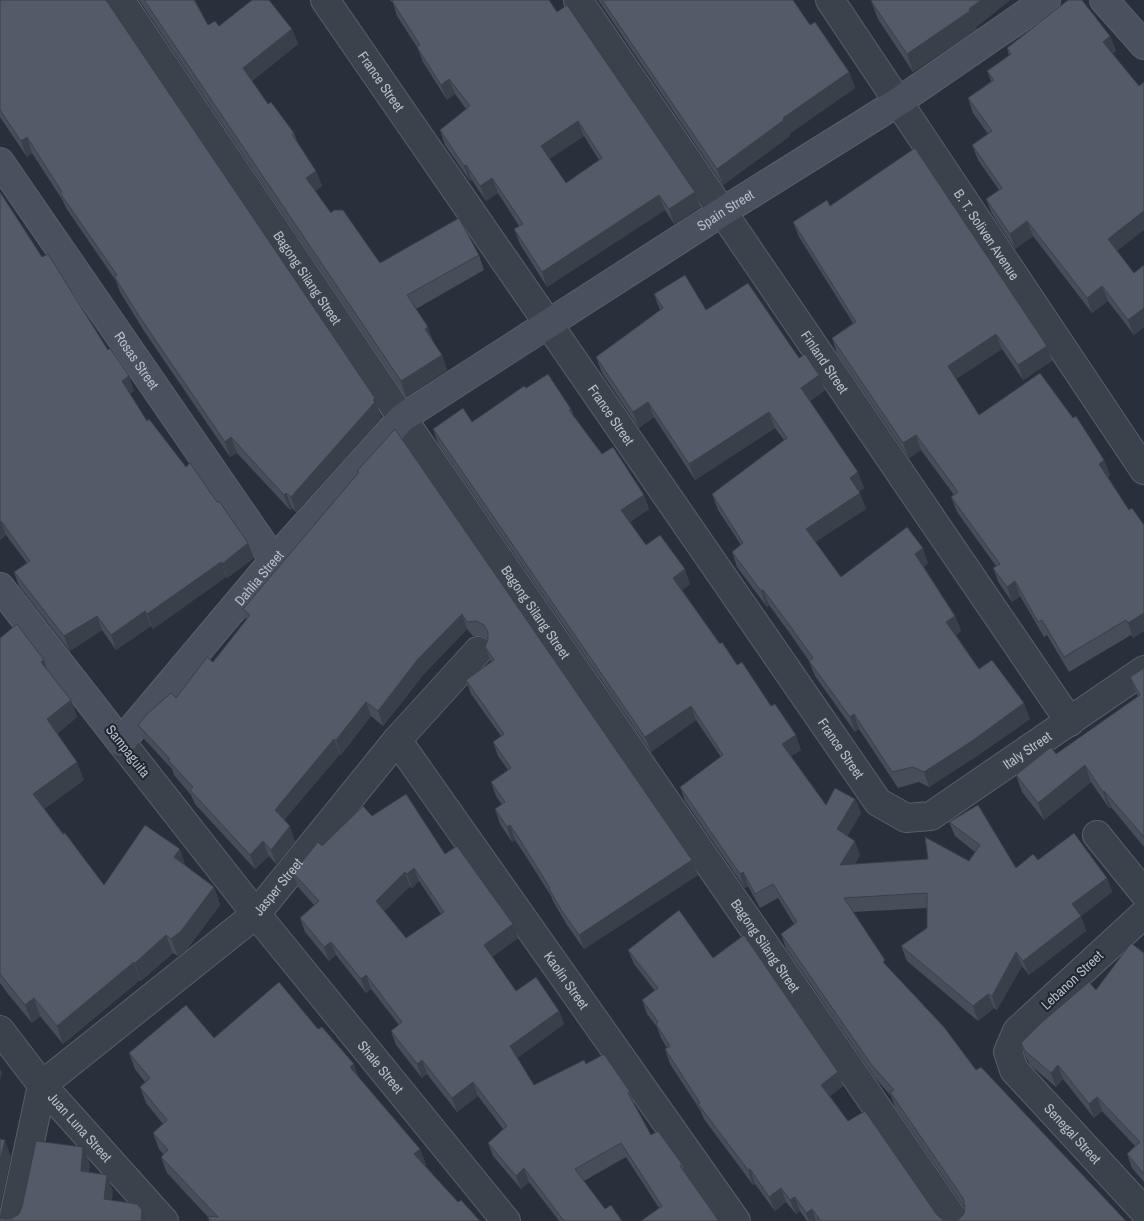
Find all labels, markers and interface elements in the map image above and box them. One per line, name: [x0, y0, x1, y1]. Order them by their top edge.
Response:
street label: France Street: [354, 48, 408, 115]
street label: Spain Street: [693, 185, 757, 235]
street label: B. T. Soliven Avenue: [950, 186, 1024, 283]
street label: Bagong Silang Street: [269, 227, 345, 328]
street label: Finland Street: [797, 327, 852, 397]
street label: Rosas Street: [110, 328, 163, 393]
street label: France Street: [584, 381, 638, 449]
street label: Dahlia Street: [230, 546, 287, 609]
street label: Bagong Silang Street: [497, 562, 574, 662]
street label: France Street: [814, 715, 868, 782]
street label: Sampaguita: [102, 721, 155, 781]
street label: Italy Street: [999, 727, 1055, 773]
street label: Jasper Street: [250, 855, 307, 919]
street label: Bagong Silang Street: [727, 896, 804, 996]
street label: Lebanon Street: [1037, 947, 1107, 1013]
street label: Kaolin Street: [540, 948, 593, 1013]
street label: Shale Street: [354, 1037, 408, 1097]
street label: Juan Luna Street: [44, 1089, 116, 1166]
street label: Senegal Street: [1040, 1100, 1105, 1168]

